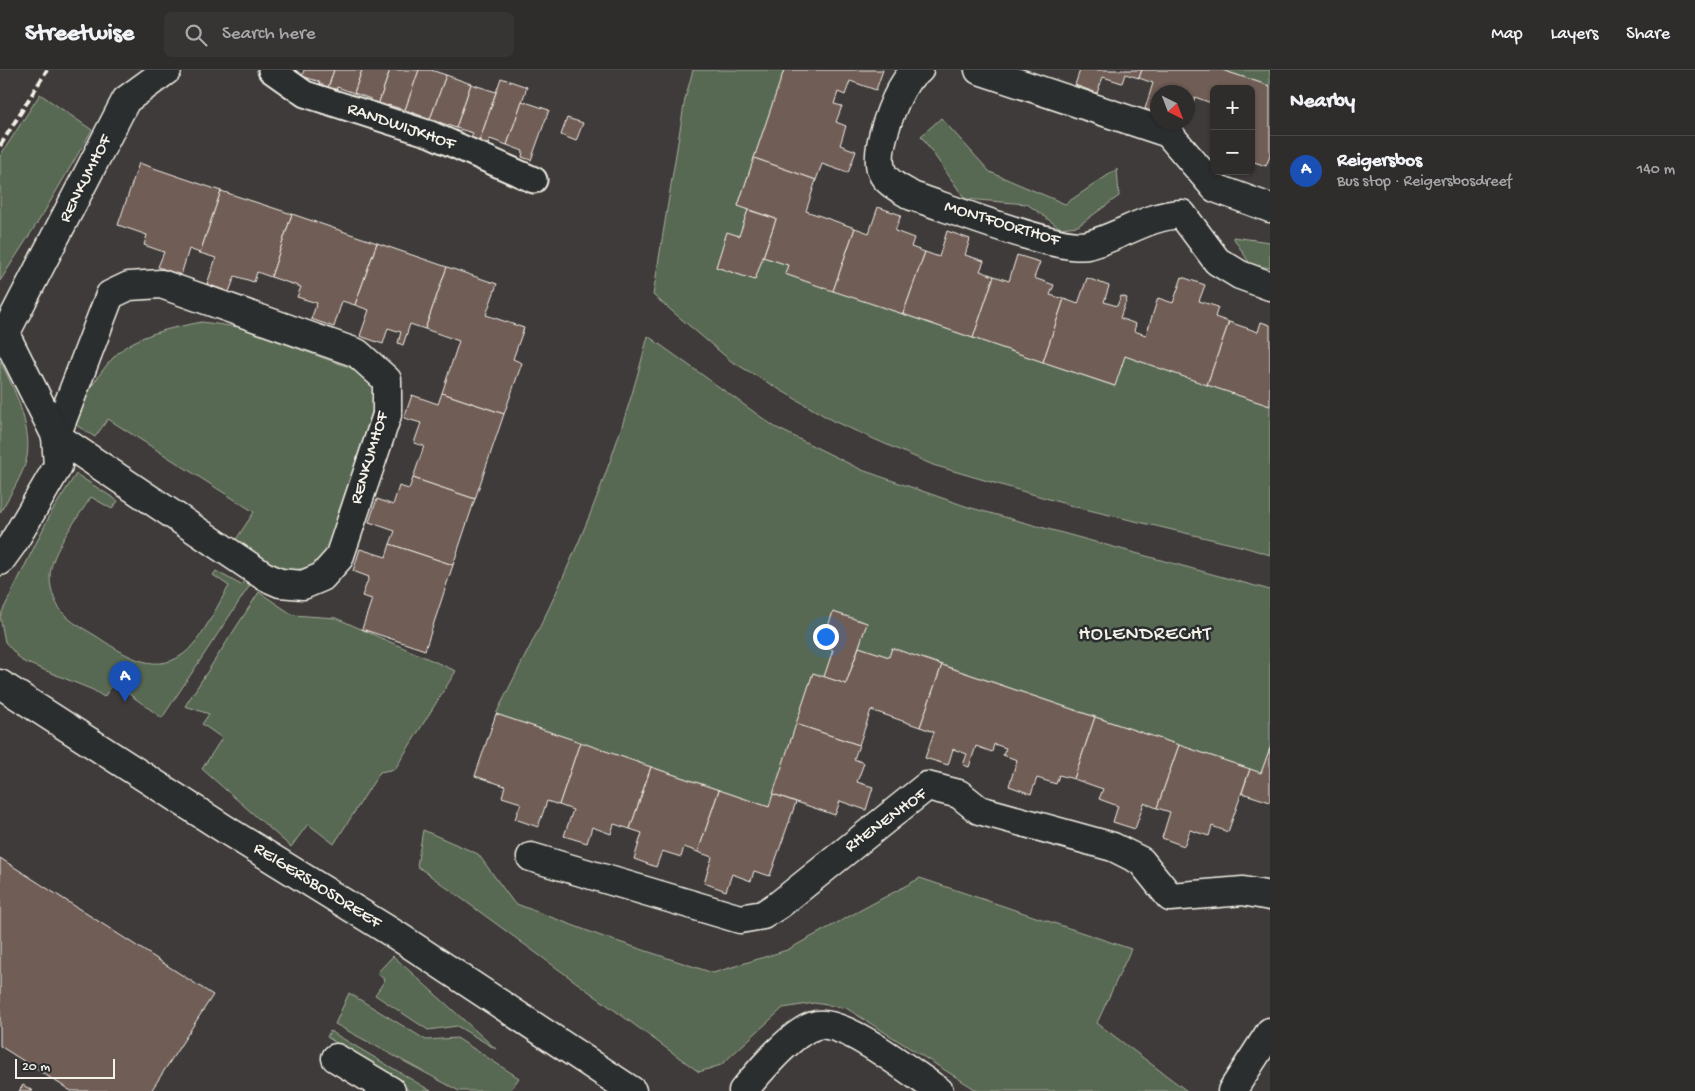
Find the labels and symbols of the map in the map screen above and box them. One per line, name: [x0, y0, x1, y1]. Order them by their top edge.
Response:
north arrow: [1150, 85, 1195, 130]
street label: RANDWIJKHOF: [344, 99, 459, 156]
street label: RENKUMHOF: [55, 131, 117, 226]
street label: MONTFOORTHOF: [942, 196, 1063, 252]
street label: RENKUMHOF: [346, 409, 394, 507]
your location: [813, 624, 839, 650]
district label: HOLENDRECHT: [1078, 624, 1212, 647]
pin: A: [109, 661, 141, 702]
street label: RHENENHOF: [841, 784, 932, 858]
street label: REIGERSBOSDREEF: [249, 838, 385, 934]
scale bar: [15, 1056, 115, 1079]

